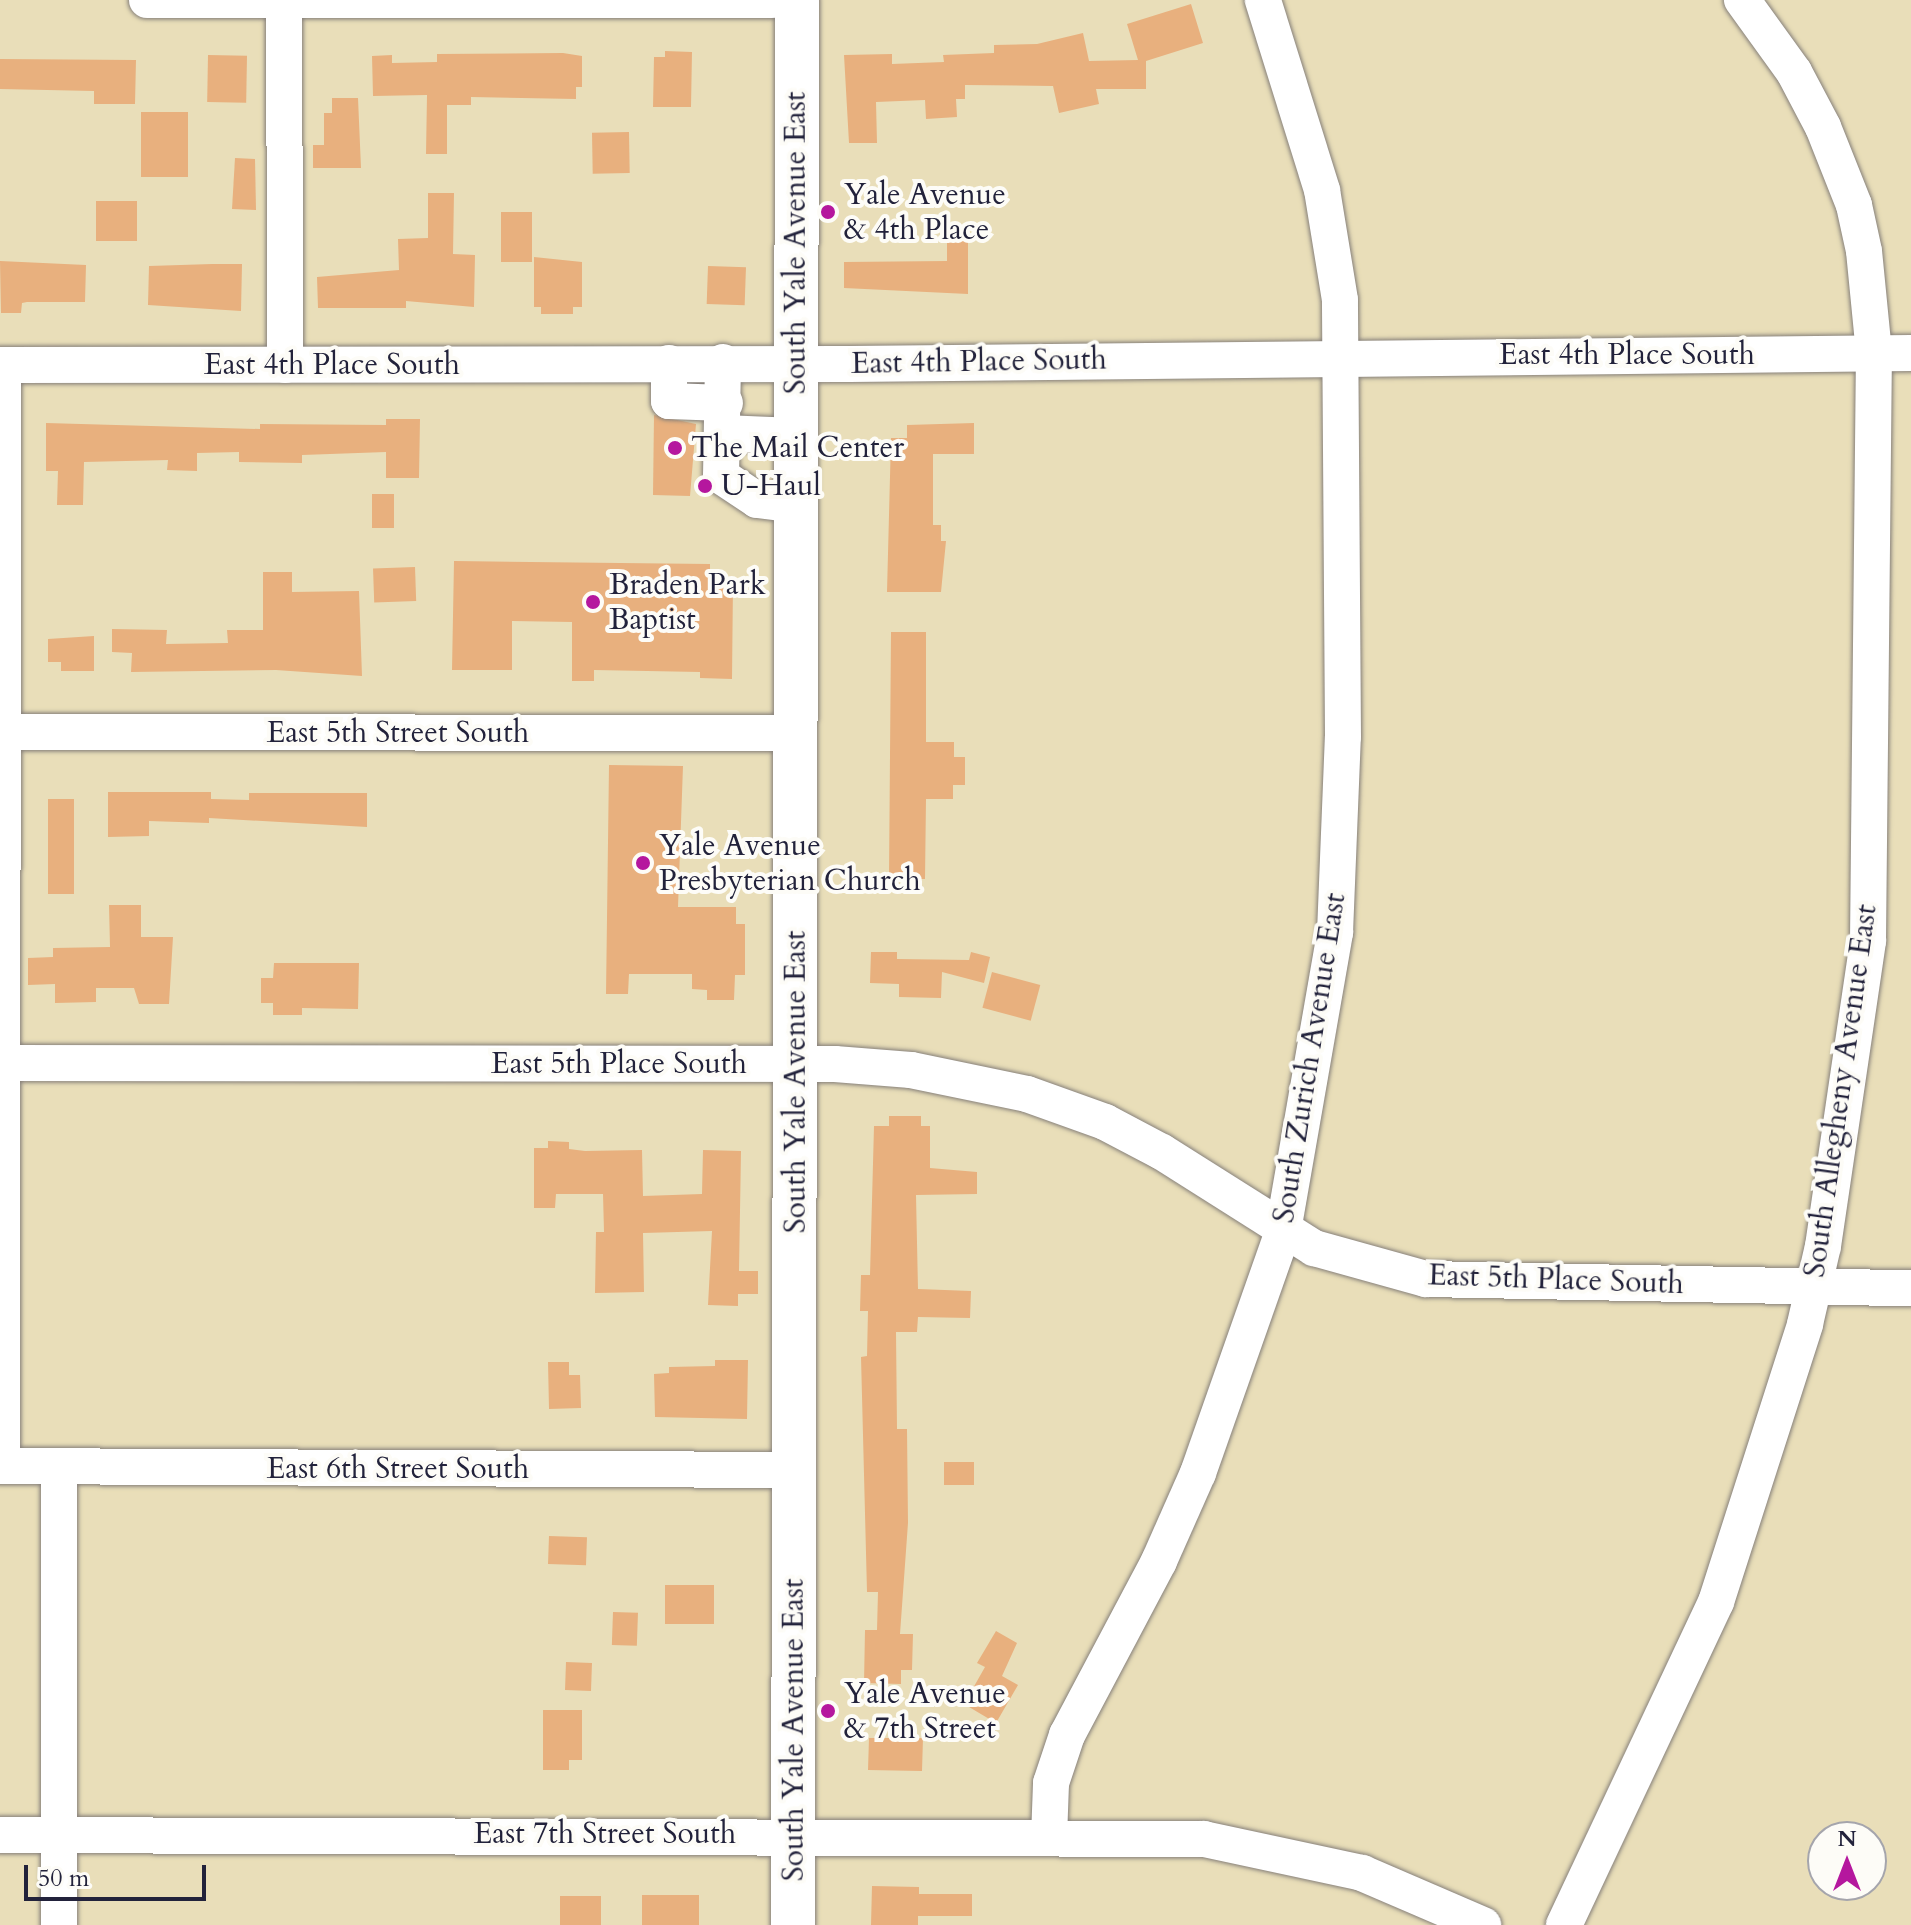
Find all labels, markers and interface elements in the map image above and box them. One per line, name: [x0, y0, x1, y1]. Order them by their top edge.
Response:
street label: South Yale Avenue East: [778, 92, 814, 394]
place label: Yale Avenue & 4th Place: [844, 177, 1006, 248]
marker: Yale Avenue & 4th Place: [819, 203, 837, 221]
street label: East 4th Place South: [1499, 337, 1755, 373]
street label: East 4th Place South: [851, 342, 1107, 382]
street label: East 4th Place South: [204, 347, 460, 383]
place label: The Mail Center: [691, 430, 904, 466]
marker: The Mail Center: [666, 439, 684, 457]
place label: U-Haul: [721, 468, 821, 504]
marker: U-Haul: [696, 477, 714, 495]
place label: Braden Park Baptist: [609, 567, 766, 638]
marker: Braden Park Baptist: [584, 593, 602, 611]
street label: East 5th Street South: [267, 715, 529, 751]
place label: Yale Avenue Presbyterian Church: [659, 828, 921, 898]
marker: Yale Avenue Presbyterian Church: [634, 854, 652, 872]
street label: South Zurich Avenue East: [1266, 891, 1354, 1225]
street label: South Allegheny Avenue East: [1797, 902, 1885, 1280]
street label: South Yale Avenue East: [778, 931, 814, 1233]
street label: East 5th Place South: [491, 1046, 747, 1082]
street label: East 5th Place South: [1428, 1258, 1684, 1302]
street label: East 6th Street South: [267, 1451, 529, 1487]
street label: South Yale Avenue East: [776, 1579, 812, 1881]
place label: Yale Avenue & 7th Street: [844, 1676, 1006, 1746]
marker: Yale Avenue & 7th Street: [819, 1702, 837, 1720]
street label: East 7th Street South: [474, 1816, 736, 1852]
north arrow: [1807, 1821, 1887, 1901]
text: N: [1837, 1824, 1857, 1854]
scale bar: [28, 1849, 210, 1899]
text: 50 m: [38, 1862, 89, 1895]

